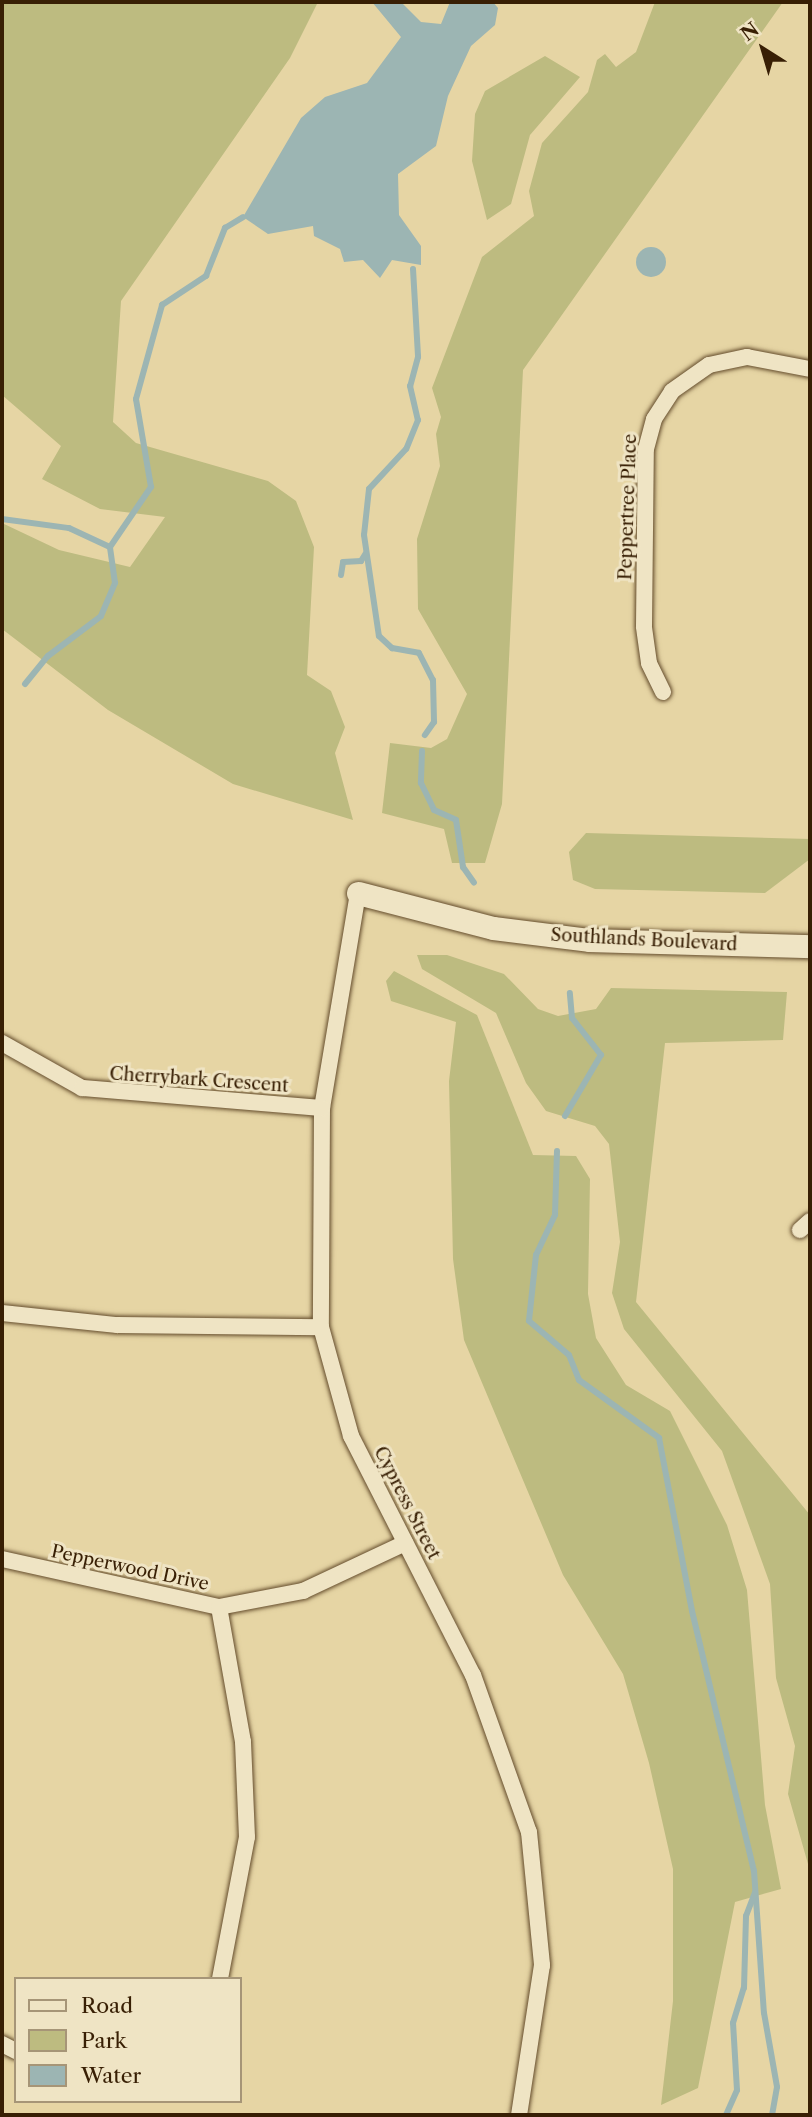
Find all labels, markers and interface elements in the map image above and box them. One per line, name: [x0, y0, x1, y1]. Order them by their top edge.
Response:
north arrow: [728, 14, 798, 84]
text: N: [737, 18, 764, 46]
street label: Peppertree Place: [615, 434, 641, 580]
street label: Southlands Boulevard: [550, 924, 738, 956]
street label: Cherrybark Crescent: [109, 1063, 289, 1097]
street label: Cypress Street: [369, 1443, 445, 1563]
street label: Pepperwood Drive: [49, 1541, 211, 1595]
legend: [14, 1977, 242, 2103]
text: Road: [81, 1993, 133, 2018]
text: Park: [81, 2028, 127, 2053]
text: Water: [81, 2063, 141, 2088]

